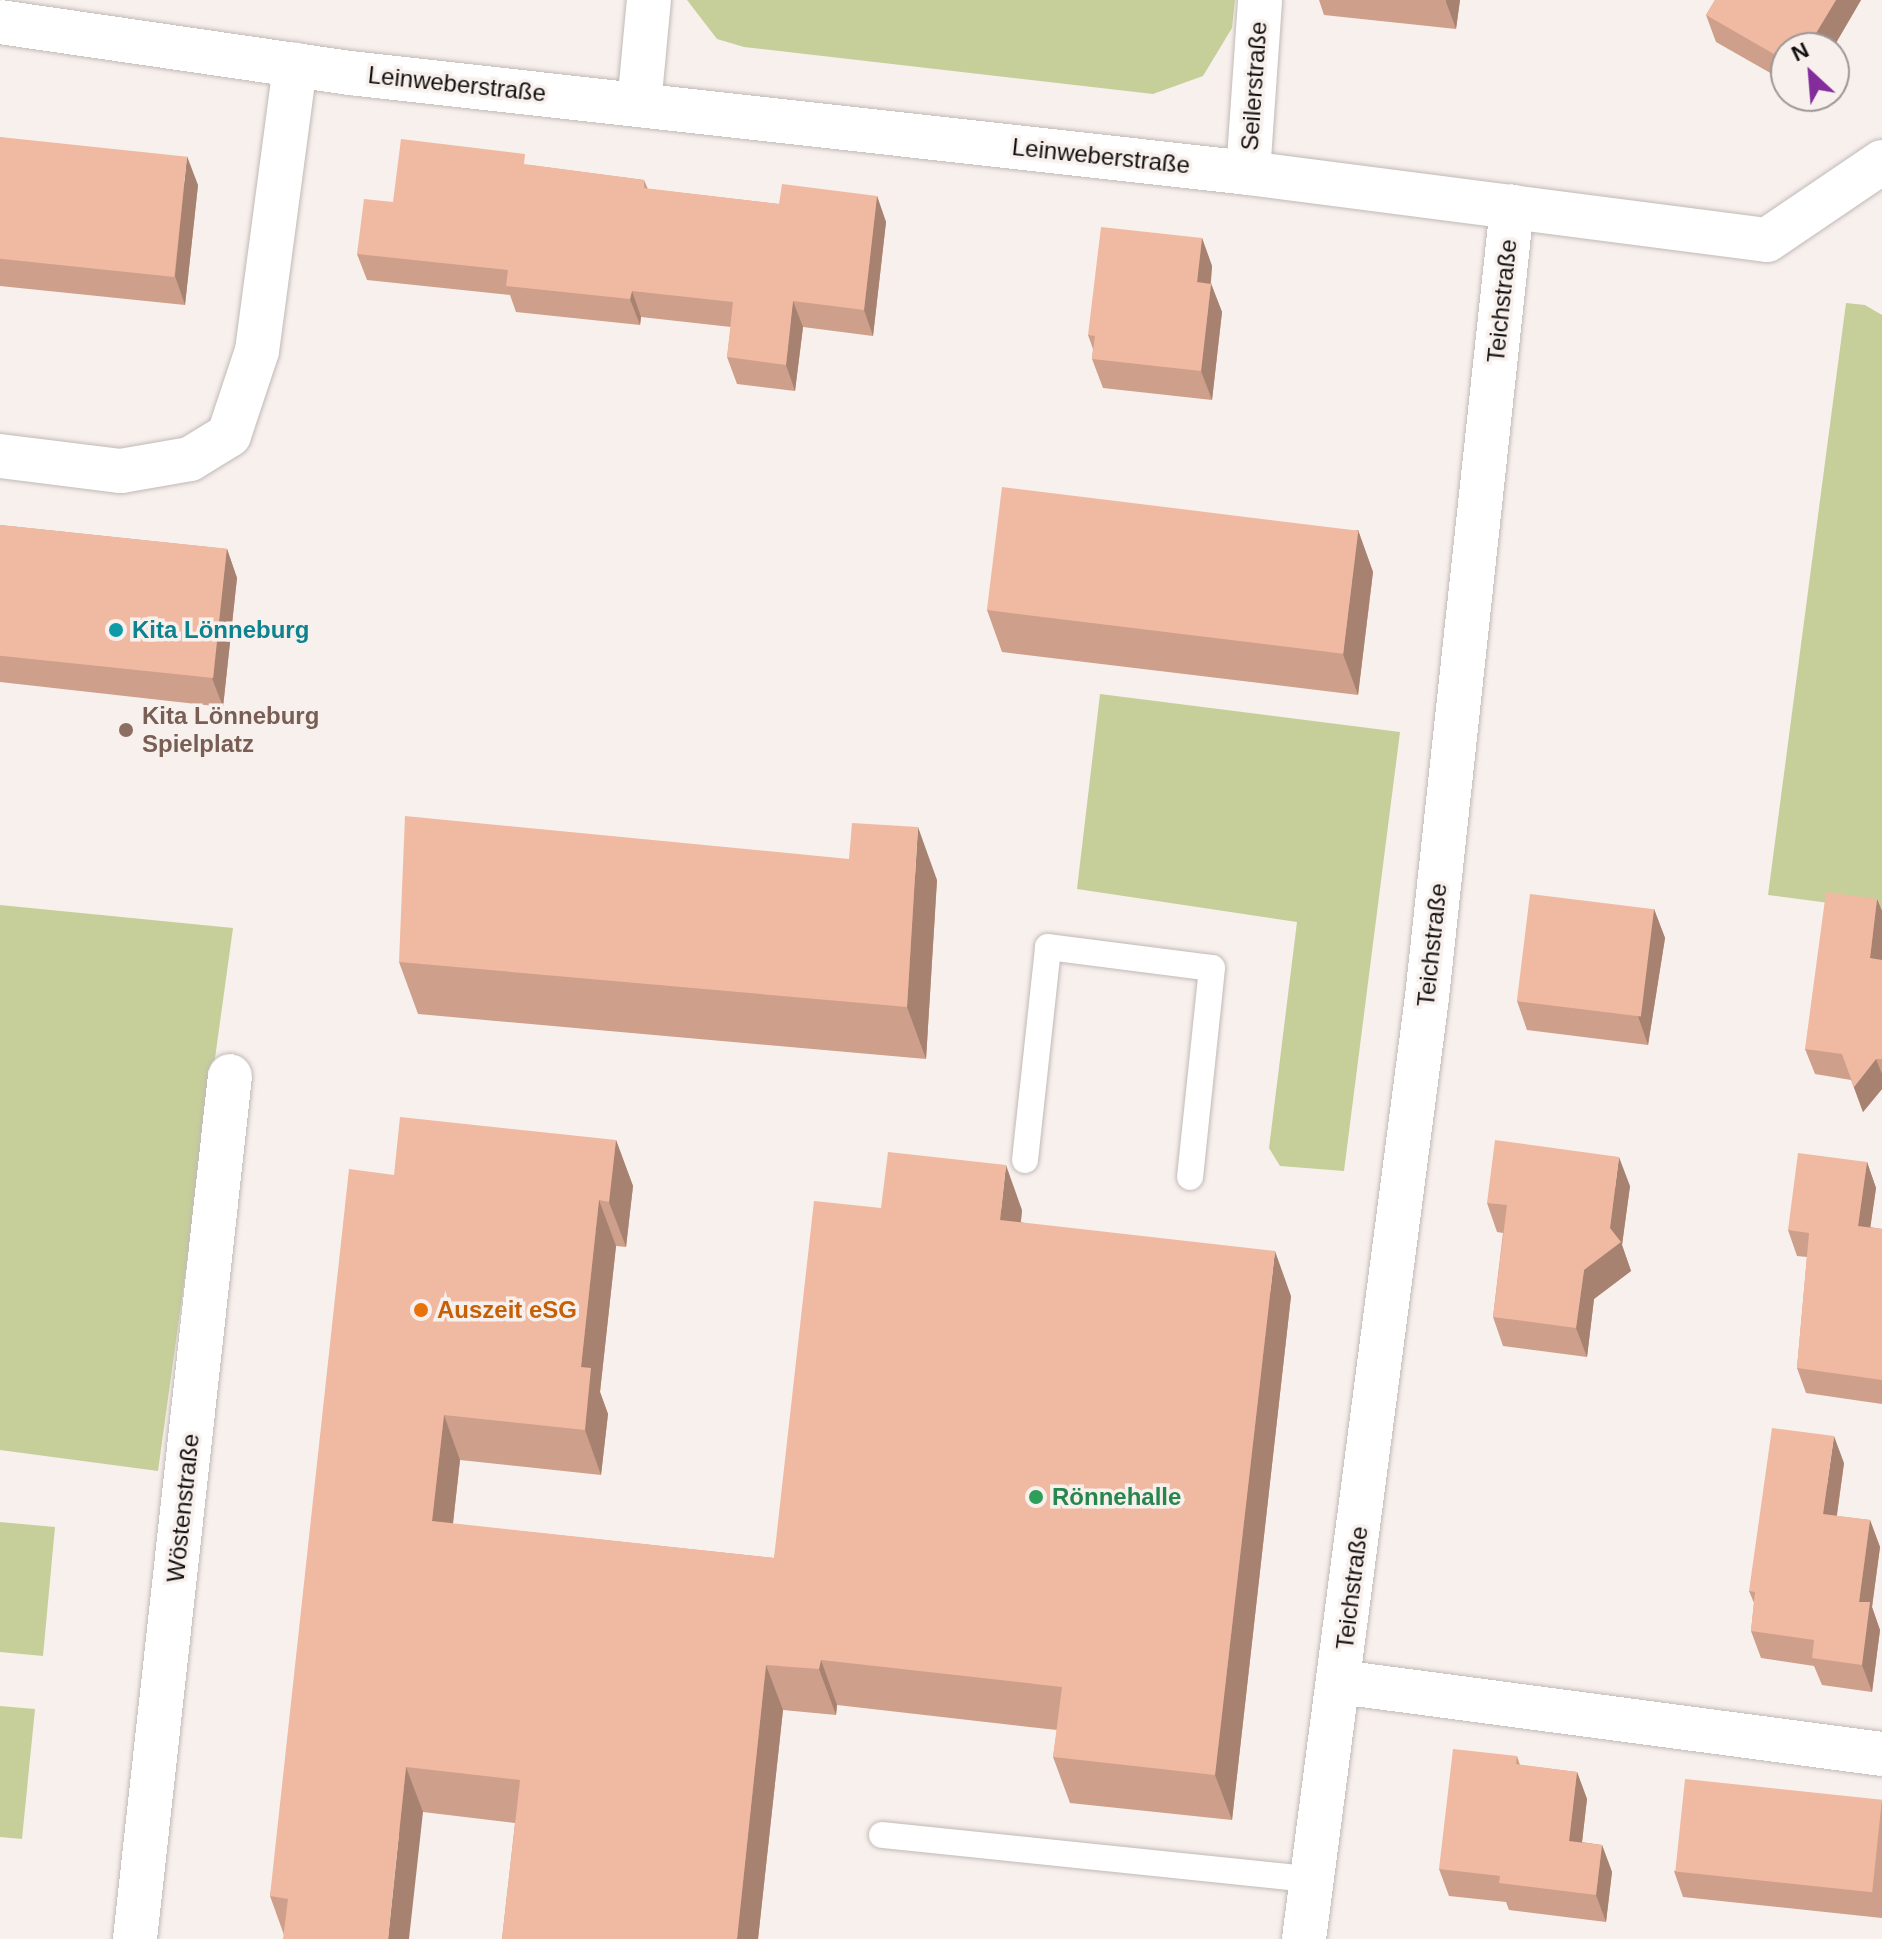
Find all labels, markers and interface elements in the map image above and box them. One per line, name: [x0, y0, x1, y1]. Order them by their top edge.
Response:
street label: Seilerstraße: [1235, 20, 1273, 152]
north arrow: [1770, 32, 1850, 112]
text: N: [1788, 37, 1813, 66]
street label: Leinweberstraße: [367, 60, 547, 108]
street label: Leinweberstraße: [1011, 132, 1191, 180]
street label: Teichstraße: [1481, 238, 1523, 364]
place label: Kita Lönneburg: [132, 616, 309, 644]
marker: Kita Lönneburg: [107, 621, 125, 639]
place label: Kita Lönneburg Spielplatz: [142, 702, 319, 758]
marker: Kita Lönneburg Spielplatz: [117, 721, 135, 739]
street label: Teichstraße: [1411, 882, 1453, 1008]
place label: Auszeit eSG: [437, 1296, 577, 1324]
marker: Auszeit eSG: [412, 1301, 430, 1319]
street label: Wöstenstraße: [161, 1432, 205, 1584]
place label: Rönnehalle: [1052, 1483, 1181, 1511]
marker: Rönnehalle: [1027, 1488, 1045, 1506]
street label: Teichstraße: [1330, 1525, 1374, 1651]

